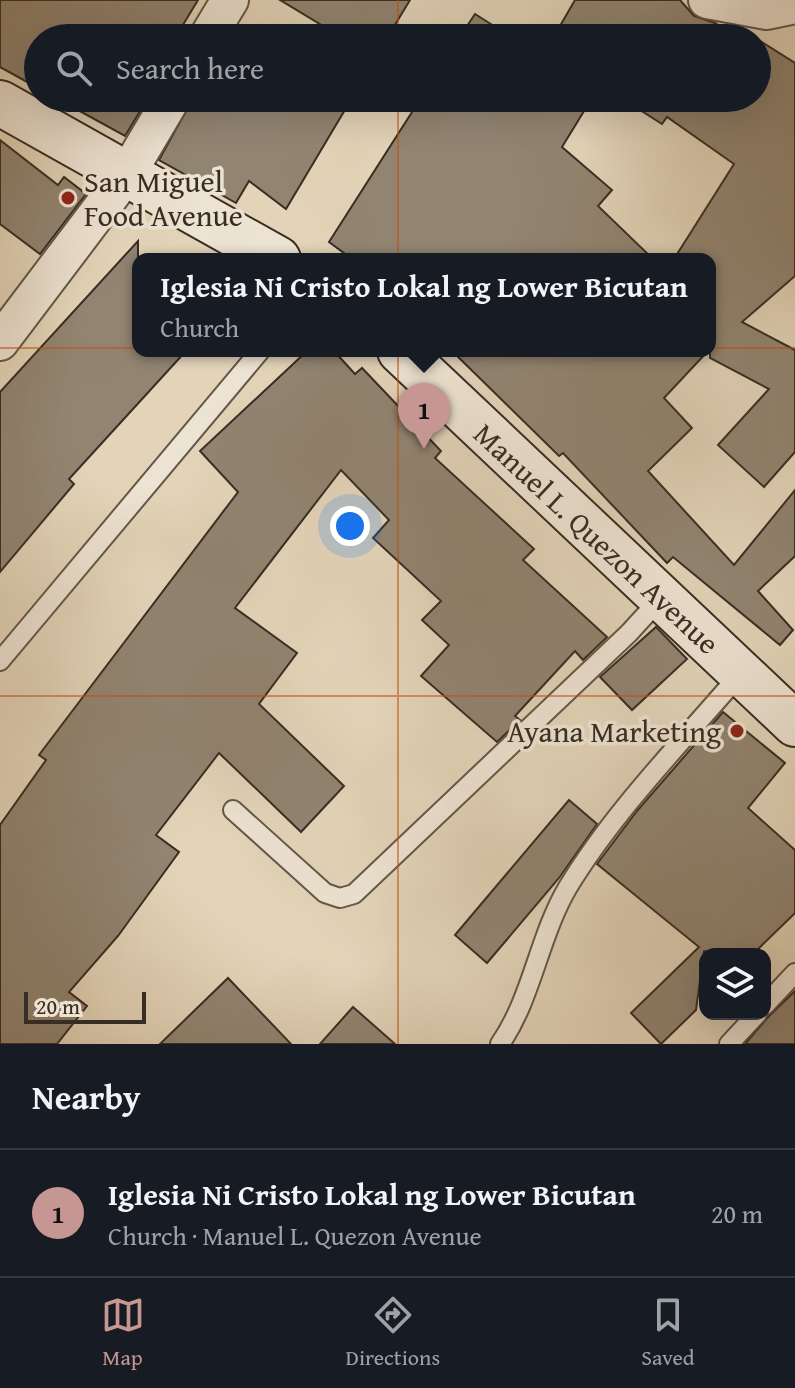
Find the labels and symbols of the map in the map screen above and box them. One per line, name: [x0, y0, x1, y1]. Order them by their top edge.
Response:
place label: San Miguel Food Avenue: [84, 159, 243, 237]
marker: San Miguel Food Avenue: [59, 189, 77, 207]
pin: 1: [398, 383, 450, 449]
street label: Manuel L. Quezon Avenue: [464, 412, 730, 664]
your location: [330, 506, 370, 546]
place label: Ayana Marketing: [507, 709, 721, 753]
marker: Ayana Marketing: [728, 722, 746, 740]
scale bar: [24, 988, 146, 1024]

